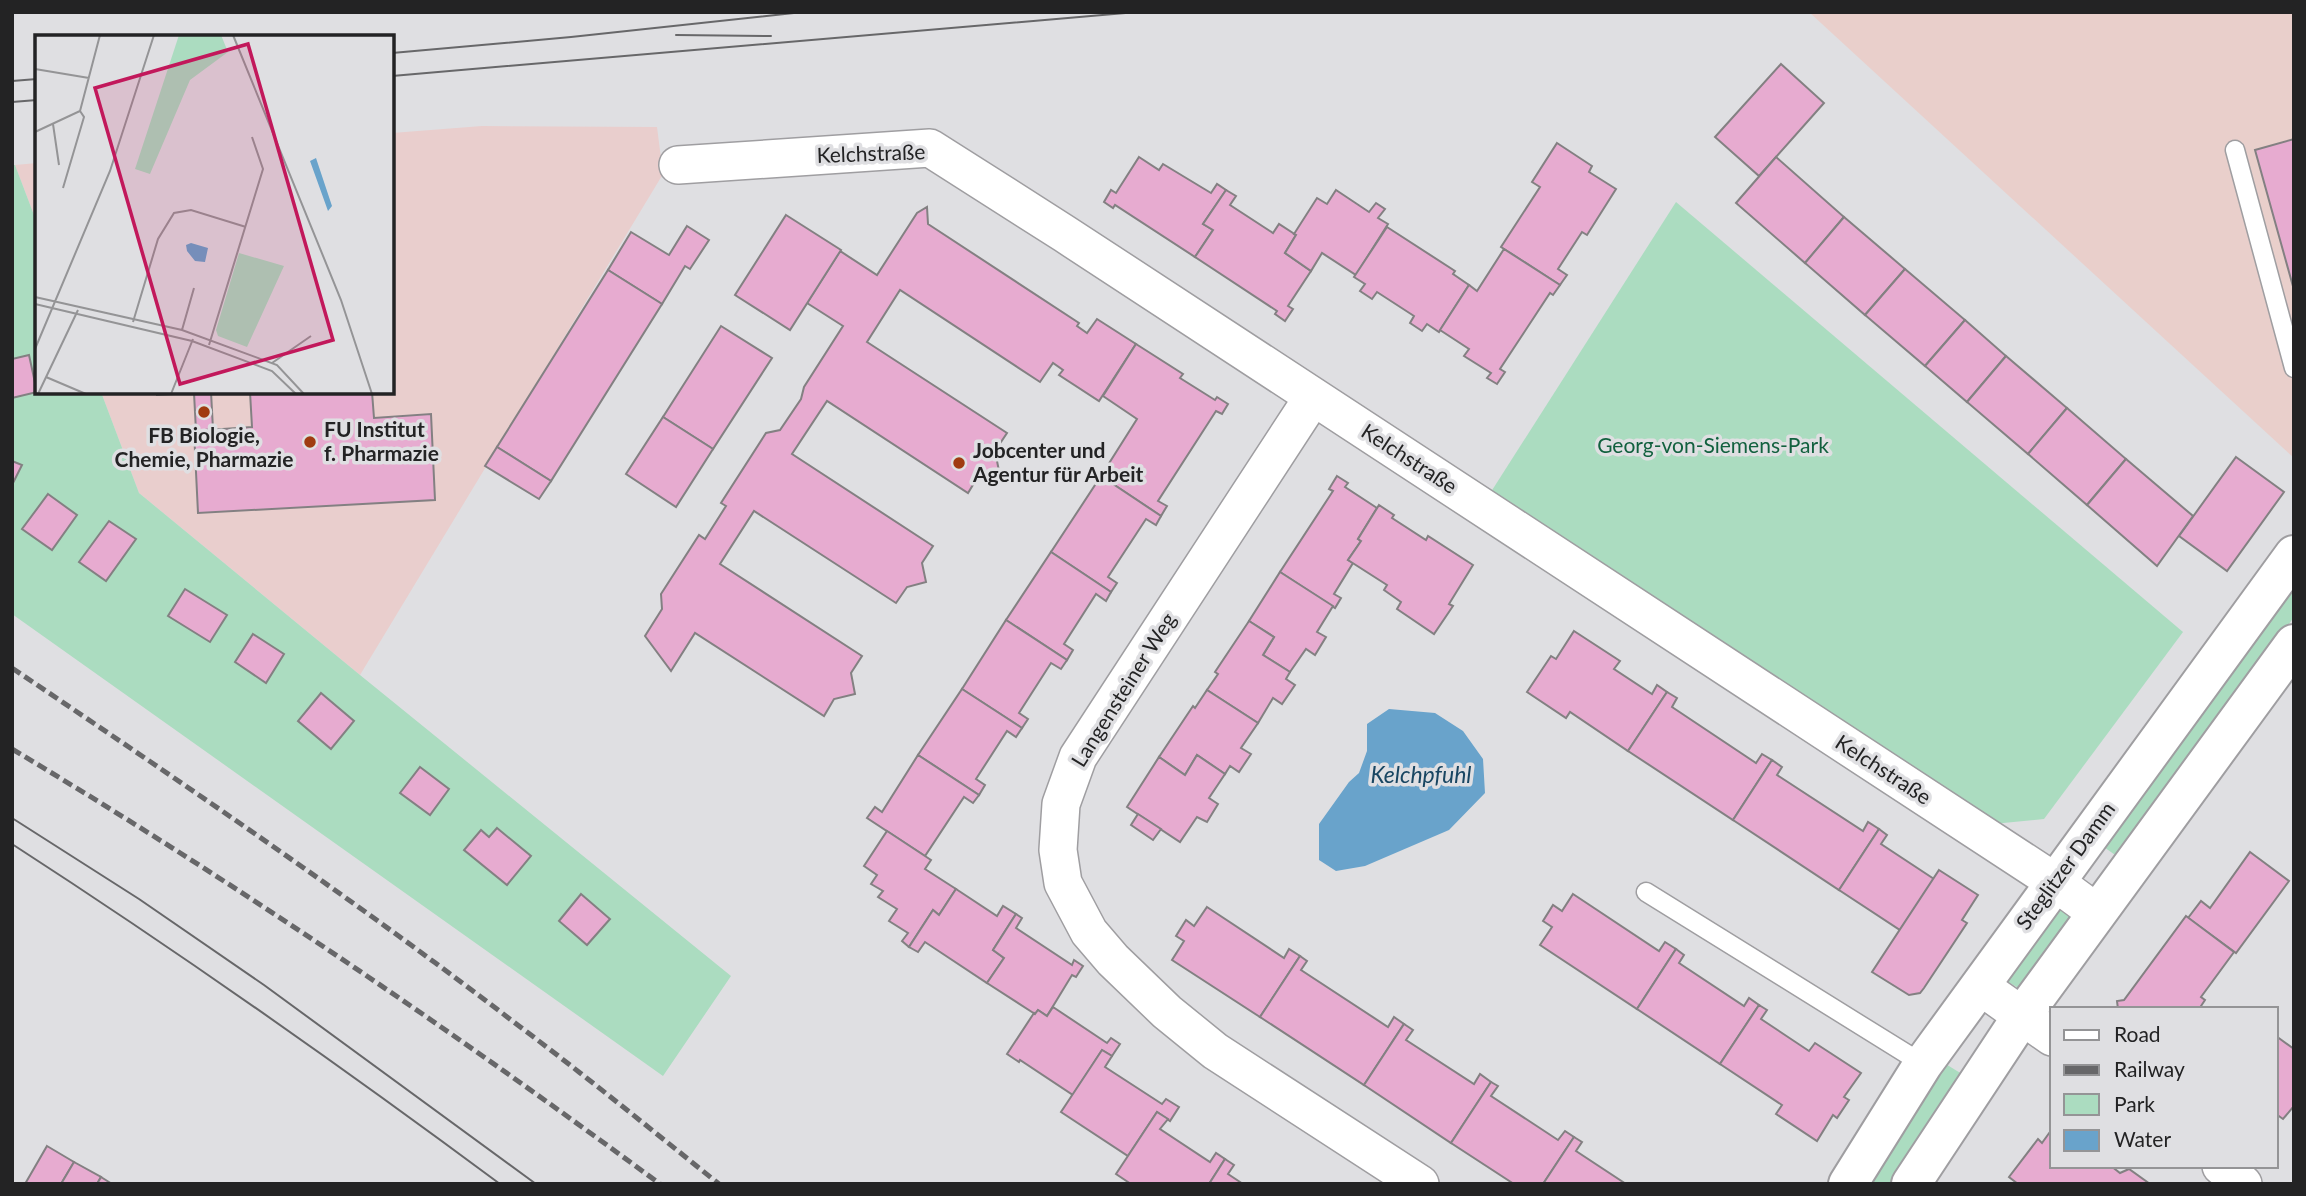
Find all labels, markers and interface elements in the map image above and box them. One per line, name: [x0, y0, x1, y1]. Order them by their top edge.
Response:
inset map: [35, 35, 394, 394]
street label: Kelchstraße: [816, 138, 926, 167]
marker: FB Biologie, Chemie, Pharmazie: [196, 404, 212, 420]
place label: FU Institut f. Pharmazie: [324, 416, 439, 465]
street label: Kelchstraße: [1357, 418, 1462, 498]
place label: FB Biologie, Chemie, Pharmazie: [115, 422, 293, 471]
park label: Georg-von-Siemens-Park: [1597, 432, 1829, 457]
marker: FU Institut f. Pharmazie: [302, 434, 318, 450]
place label: Jobcenter und Agentur für Arbeit: [972, 437, 1144, 486]
marker: Jobcenter und Agentur für Arbeit: [951, 455, 967, 471]
street label: Langensteiner Weg: [1065, 608, 1180, 771]
street label: Kelchstraße: [1831, 729, 1936, 809]
water label: Kelchpfuhl: [1370, 760, 1472, 788]
street label: Steglitzer Damm: [2010, 796, 2119, 934]
legend: [2050, 1007, 2278, 1168]
text: Road: [2114, 1021, 2161, 1046]
text: Railway: [2114, 1056, 2185, 1081]
text: Park: [2114, 1091, 2155, 1116]
text: Water: [2114, 1126, 2171, 1151]

